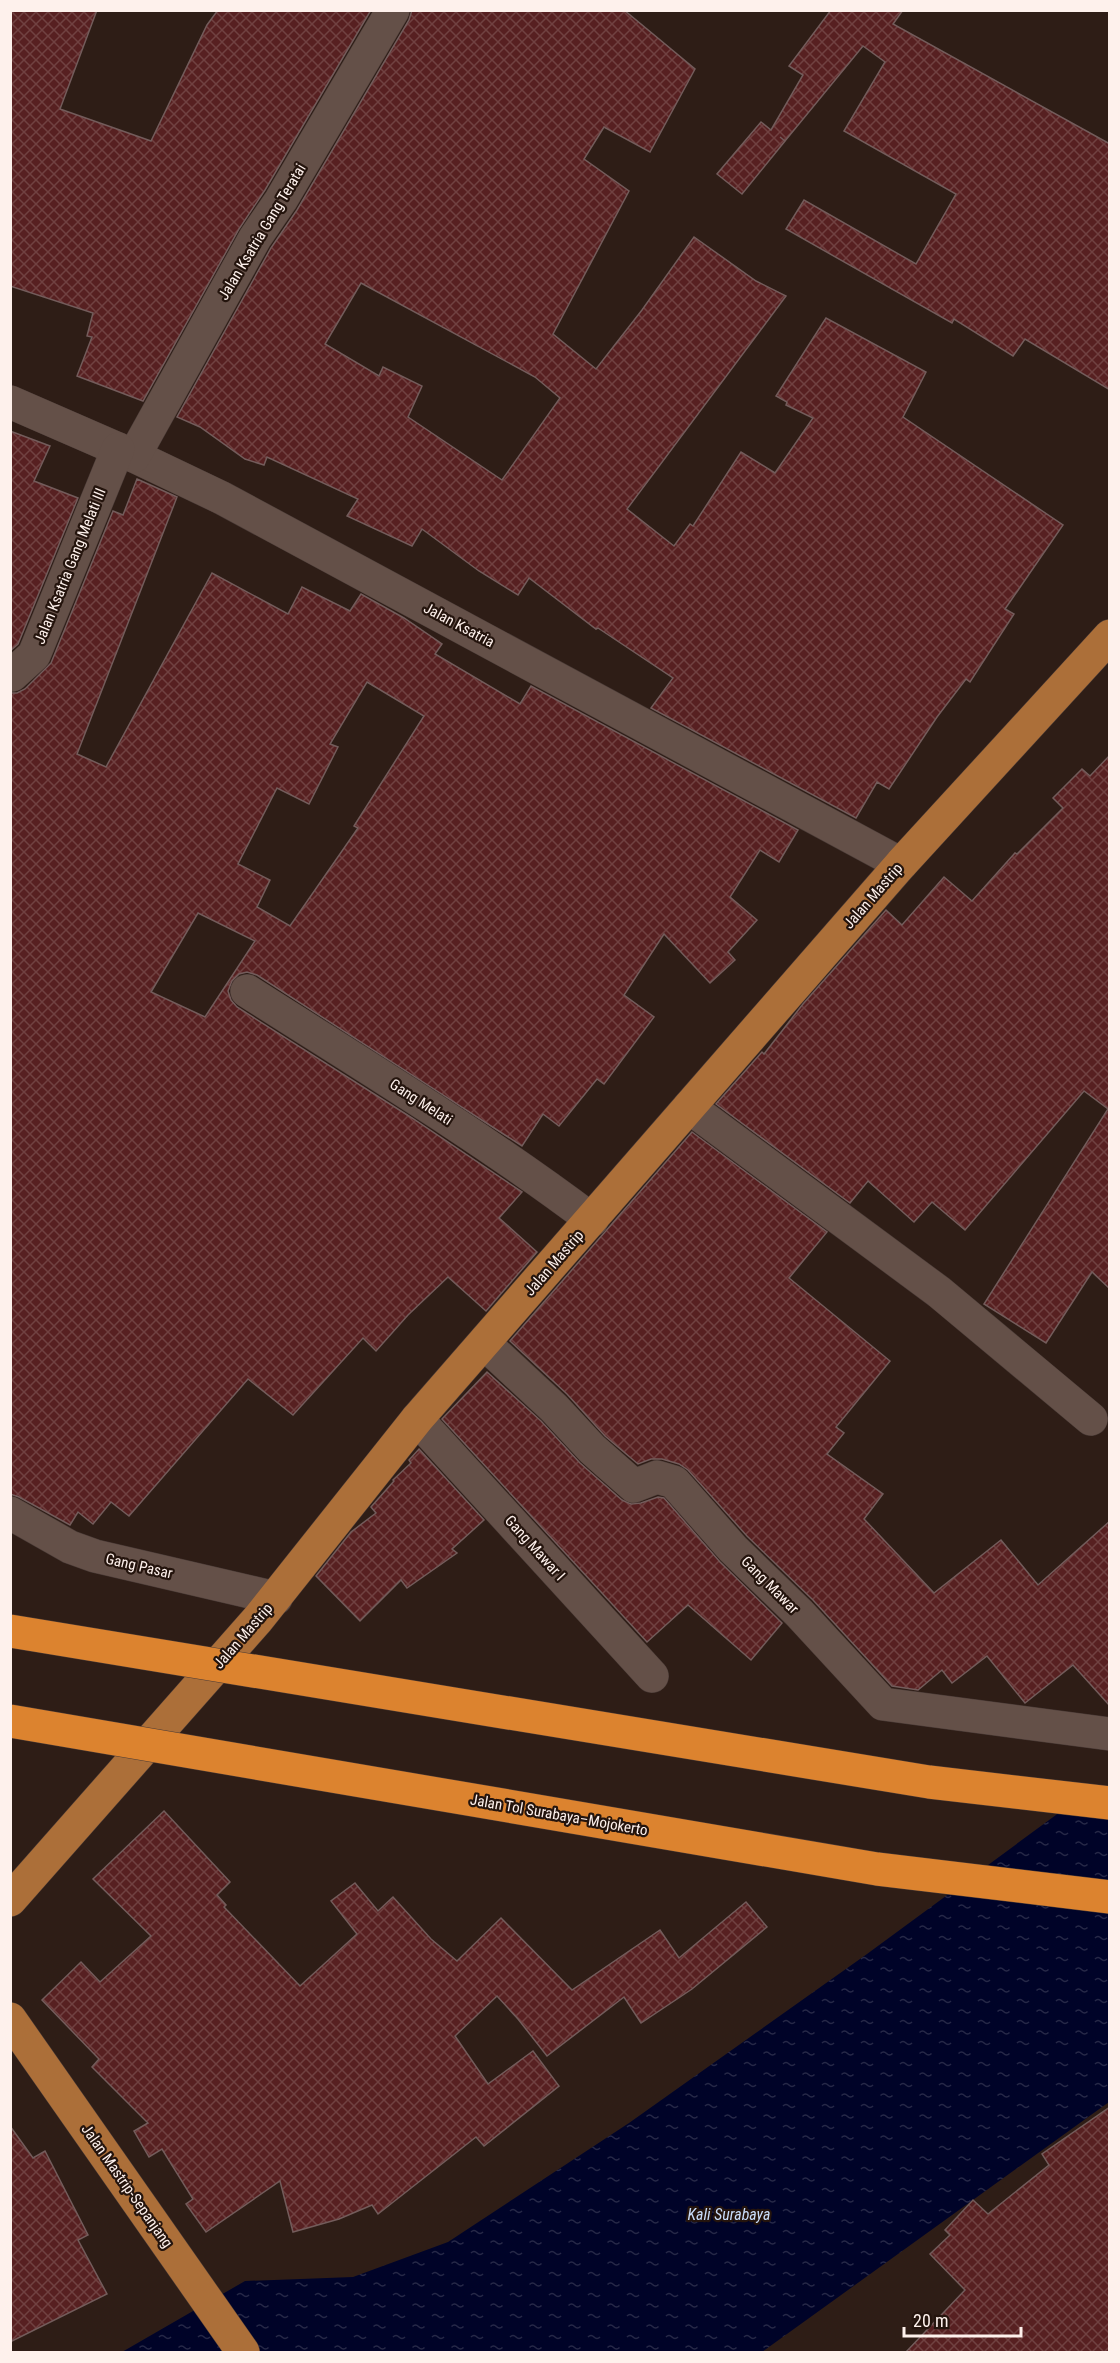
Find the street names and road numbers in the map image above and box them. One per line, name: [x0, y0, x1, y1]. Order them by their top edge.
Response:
street label: Jalan Ksatria Gang Teratai: [214, 161, 310, 303]
street label: Jalan Ksatria Gang Melati III: [30, 485, 110, 647]
street label: Jalan Ksatria: [421, 599, 497, 651]
street label: Jalan Mastrip: [840, 860, 906, 932]
street label: Gang Melati: [386, 1075, 456, 1129]
street label: Jalan Mastrip: [521, 1227, 587, 1299]
street label: Gang Mawar I: [501, 1512, 569, 1584]
street label: Gang Pasar: [104, 1550, 175, 1583]
street label: Gang Mawar: [737, 1552, 803, 1618]
street label: Jalan Mastrip: [210, 1600, 276, 1672]
street label: Jalan Tol Surabaya–Mojokerto: [469, 1791, 649, 1839]
street label: Jalan Mastrip-Sepanjang: [78, 2121, 176, 2251]

